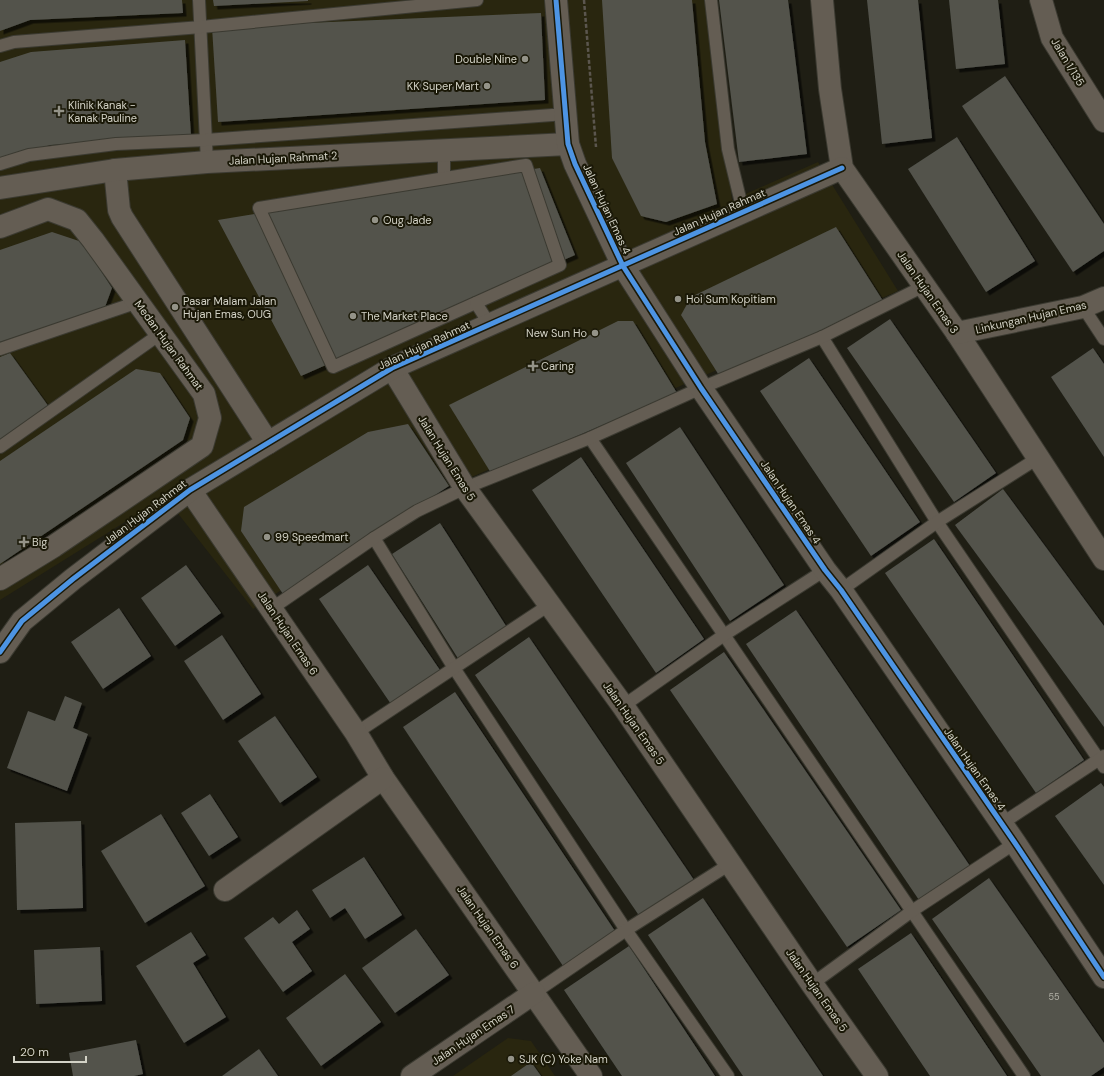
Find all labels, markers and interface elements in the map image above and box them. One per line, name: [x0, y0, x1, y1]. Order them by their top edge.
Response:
street label: Jalan 1/135: [1048, 35, 1088, 89]
place label: Double Nine: [455, 52, 517, 66]
marker: Double Nine: [520, 54, 530, 64]
place label: KK Super Mart: [407, 79, 479, 93]
marker: KK Super Mart: [482, 81, 492, 91]
place label: Klinik Kanak - Kanak Pauline: [68, 98, 137, 125]
marker: Klinik Kanak - Kanak Pauline: [53, 105, 65, 117]
street label: Jalan Hujan Rahmat 2: [228, 148, 338, 168]
street label: Jalan Hujan Emas 4: [580, 162, 634, 257]
street label: Jalan Hujan Rahmat: [671, 185, 767, 239]
place label: Oug Jade: [383, 213, 432, 227]
marker: Oug Jade: [370, 215, 380, 225]
street label: Jalan Hujan Emas 3: [894, 248, 962, 336]
place label: Hoi Sum Kopitiam: [686, 292, 776, 306]
place label: Pasar Malam Jalan Hujan Emas, OUG: [183, 294, 276, 321]
marker: Hoi Sum Kopitiam: [673, 294, 683, 304]
street label: Medan Hujan Rahmat: [132, 297, 206, 393]
street label: Linkungan Hujan Emas: [974, 297, 1088, 337]
marker: Pasar Malam Jalan Hujan Emas, OUG: [170, 302, 180, 312]
place label: The Market Place: [361, 309, 448, 323]
marker: The Market Place: [348, 311, 358, 321]
street label: Jalan Hujan Rahmat: [376, 318, 472, 372]
place label: New Sun Ho: [526, 326, 587, 340]
marker: New Sun Ho: [590, 328, 600, 338]
place label: Caring: [541, 359, 574, 373]
marker: Caring: [528, 361, 538, 371]
street label: Jalan Hujan Emas 5: [415, 413, 479, 504]
street label: Jalan Hujan Emas 4: [758, 457, 824, 547]
street label: Jalan Hujan Rahmat: [101, 476, 189, 548]
place label: 99 Speedmart: [275, 530, 349, 544]
marker: 99 Speedmart: [262, 532, 272, 542]
place label: Big: [32, 535, 47, 549]
marker: Big: [19, 537, 29, 547]
street label: Jalan Hujan Emas 6: [255, 588, 321, 678]
street label: Jalan Hujan Emas 5: [600, 679, 668, 767]
street label: Jalan Hujan Emas 4: [941, 725, 1009, 813]
street label: Jalan Hujan Emas 6: [454, 883, 522, 971]
street label: Jalan Hujan Emas 5: [783, 946, 851, 1034]
house number: 55: [1049, 991, 1059, 1003]
street label: Jalan Hujan Emas 7: [429, 1002, 517, 1068]
scale bar: [14, 1038, 86, 1064]
text: 20 m: [20, 1044, 49, 1060]
place label: SJK (C) Yoke Nam: [519, 1052, 608, 1066]
marker: SJK (C) Yoke Nam: [506, 1054, 516, 1064]

